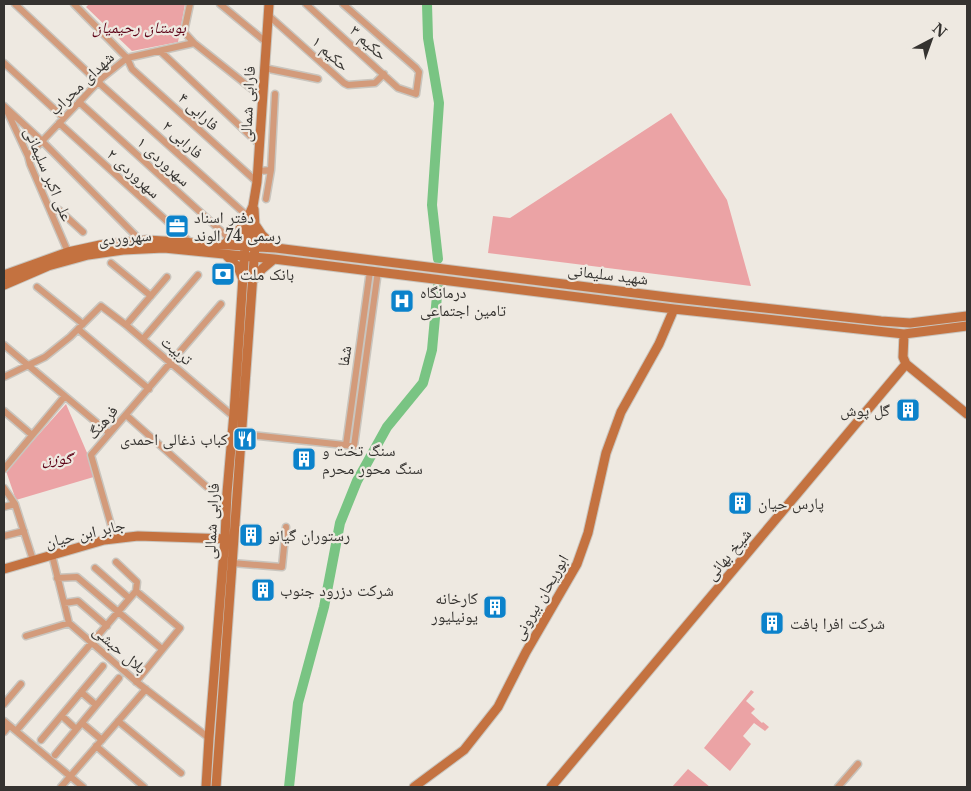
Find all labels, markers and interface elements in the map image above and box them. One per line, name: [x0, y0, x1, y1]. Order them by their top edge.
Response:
north arrow: [906, 15, 956, 65]
park label: بوستان رحیمیان: [92, 17, 187, 38]
text: N: [929, 19, 950, 41]
street label: حکیم ۳: [345, 20, 392, 65]
street label: حکیم ۱: [307, 31, 354, 76]
street label: شهدای محراب: [44, 47, 119, 120]
street label: فارابی شمالی: [235, 65, 260, 143]
street label: فارابی ۴: [174, 88, 224, 135]
street label: فارابی ۲: [158, 116, 208, 163]
street label: علی اکبر سلیمانی: [19, 124, 78, 224]
street label: سهروردی ۱: [132, 132, 195, 191]
street label: سهروردی ۲: [102, 144, 165, 203]
place label: دفتر اسناد رسمی 74 الوند: [194, 207, 281, 246]
office icon: دفتر اسناد رسمی 74 الوند: [164, 213, 190, 239]
street label: سهروردی: [98, 225, 152, 250]
street label: شهید سلیمانی: [567, 259, 649, 290]
bank icon: بانک ملت: [210, 261, 236, 287]
place label: بانک ملت: [240, 264, 294, 284]
place label: درمانگاه تامین اجتماعی: [420, 282, 506, 321]
hospital icon: درمانگاه تامین اجتماعی: [389, 288, 415, 314]
street label: تربیت: [157, 331, 197, 369]
street label: شفا: [333, 344, 355, 368]
building icon: گل پوش: [895, 397, 921, 423]
place label: گل پوش: [840, 400, 890, 421]
street label: فرهنگ: [82, 401, 122, 443]
restaurant icon: کباب ذغالی احمدی: [232, 426, 258, 452]
place label: کباب ذغالی احمدی: [120, 429, 228, 450]
place label: سنگ تخت و سنگ محور محرم: [322, 440, 423, 479]
building icon: سنگ تخت و سنگ محور محرم: [291, 446, 317, 472]
park label: گوزن: [42, 448, 76, 469]
street label: فارابی شمالی: [199, 482, 224, 560]
building icon: پارس حیان: [727, 490, 753, 516]
place label: پارس حیان: [758, 493, 824, 514]
street label: جابر ابن حیان: [43, 514, 127, 553]
building icon: رستوران گیانو: [238, 522, 264, 548]
street label: شیخ بهائی: [701, 524, 756, 585]
place label: رستوران گیانو: [268, 525, 350, 546]
street label: ابوریحان بیرونی: [507, 551, 573, 644]
building icon: شرکت دزرود جنوب: [250, 577, 276, 603]
place label: شرکت دزرود جنوب: [280, 580, 394, 600]
place label: کارخانه یونیلیور: [431, 588, 478, 626]
building icon: کارخانه یونیلیور: [482, 594, 508, 620]
building icon: شرکت افرا بافت: [759, 610, 785, 636]
place label: شرکت افرا بافت: [790, 613, 885, 633]
street label: بلال حبشی: [88, 620, 151, 679]

